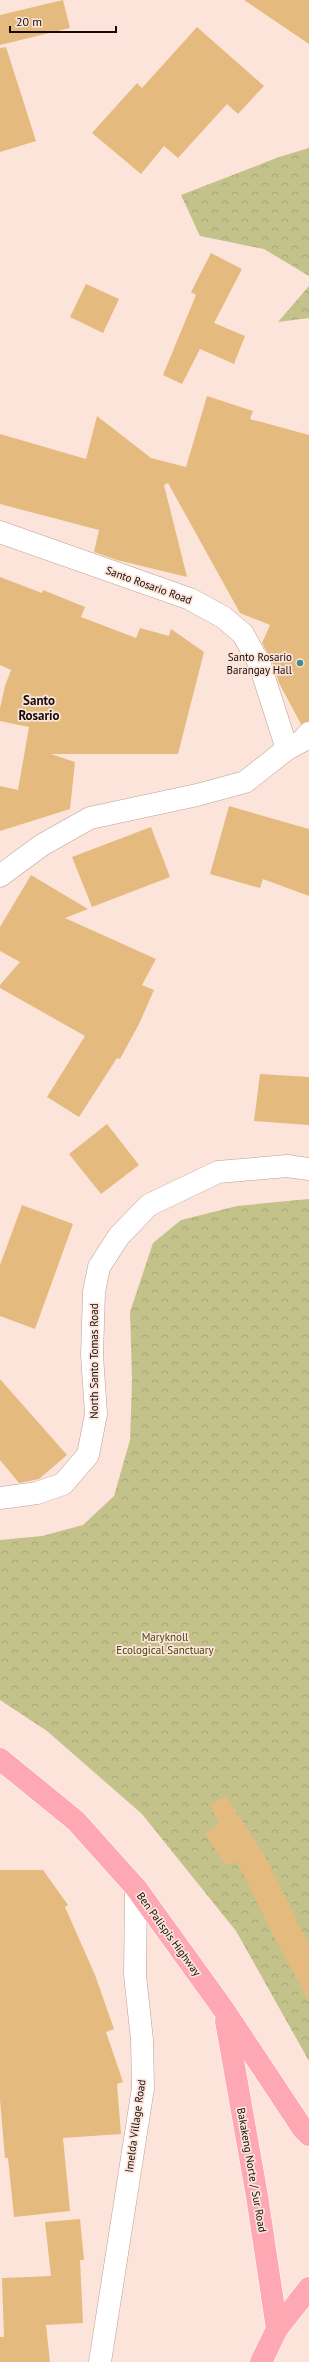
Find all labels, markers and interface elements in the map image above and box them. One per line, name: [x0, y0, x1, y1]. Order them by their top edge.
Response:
scale bar: [10, 8, 116, 34]
text: 20 m: [16, 14, 42, 29]
street label: Santo Rosario Road: [104, 563, 194, 607]
place label: Santo Rosario Barangay Hall: [227, 650, 293, 677]
marker: Santo Rosario Barangay Hall: [295, 658, 305, 668]
district label: Santo Rosario: [18, 692, 60, 724]
street label: North Santo Tomas Road: [87, 1303, 101, 1419]
park label: Maryknoll Ecological Sanctuary: [116, 1630, 215, 1657]
street label: Ben Palispis Highway: [134, 1889, 205, 1979]
street label: Imelda Village Road: [122, 2079, 148, 2173]
street label: Bakakeng Norte / Sur Road: [234, 2107, 270, 2233]

